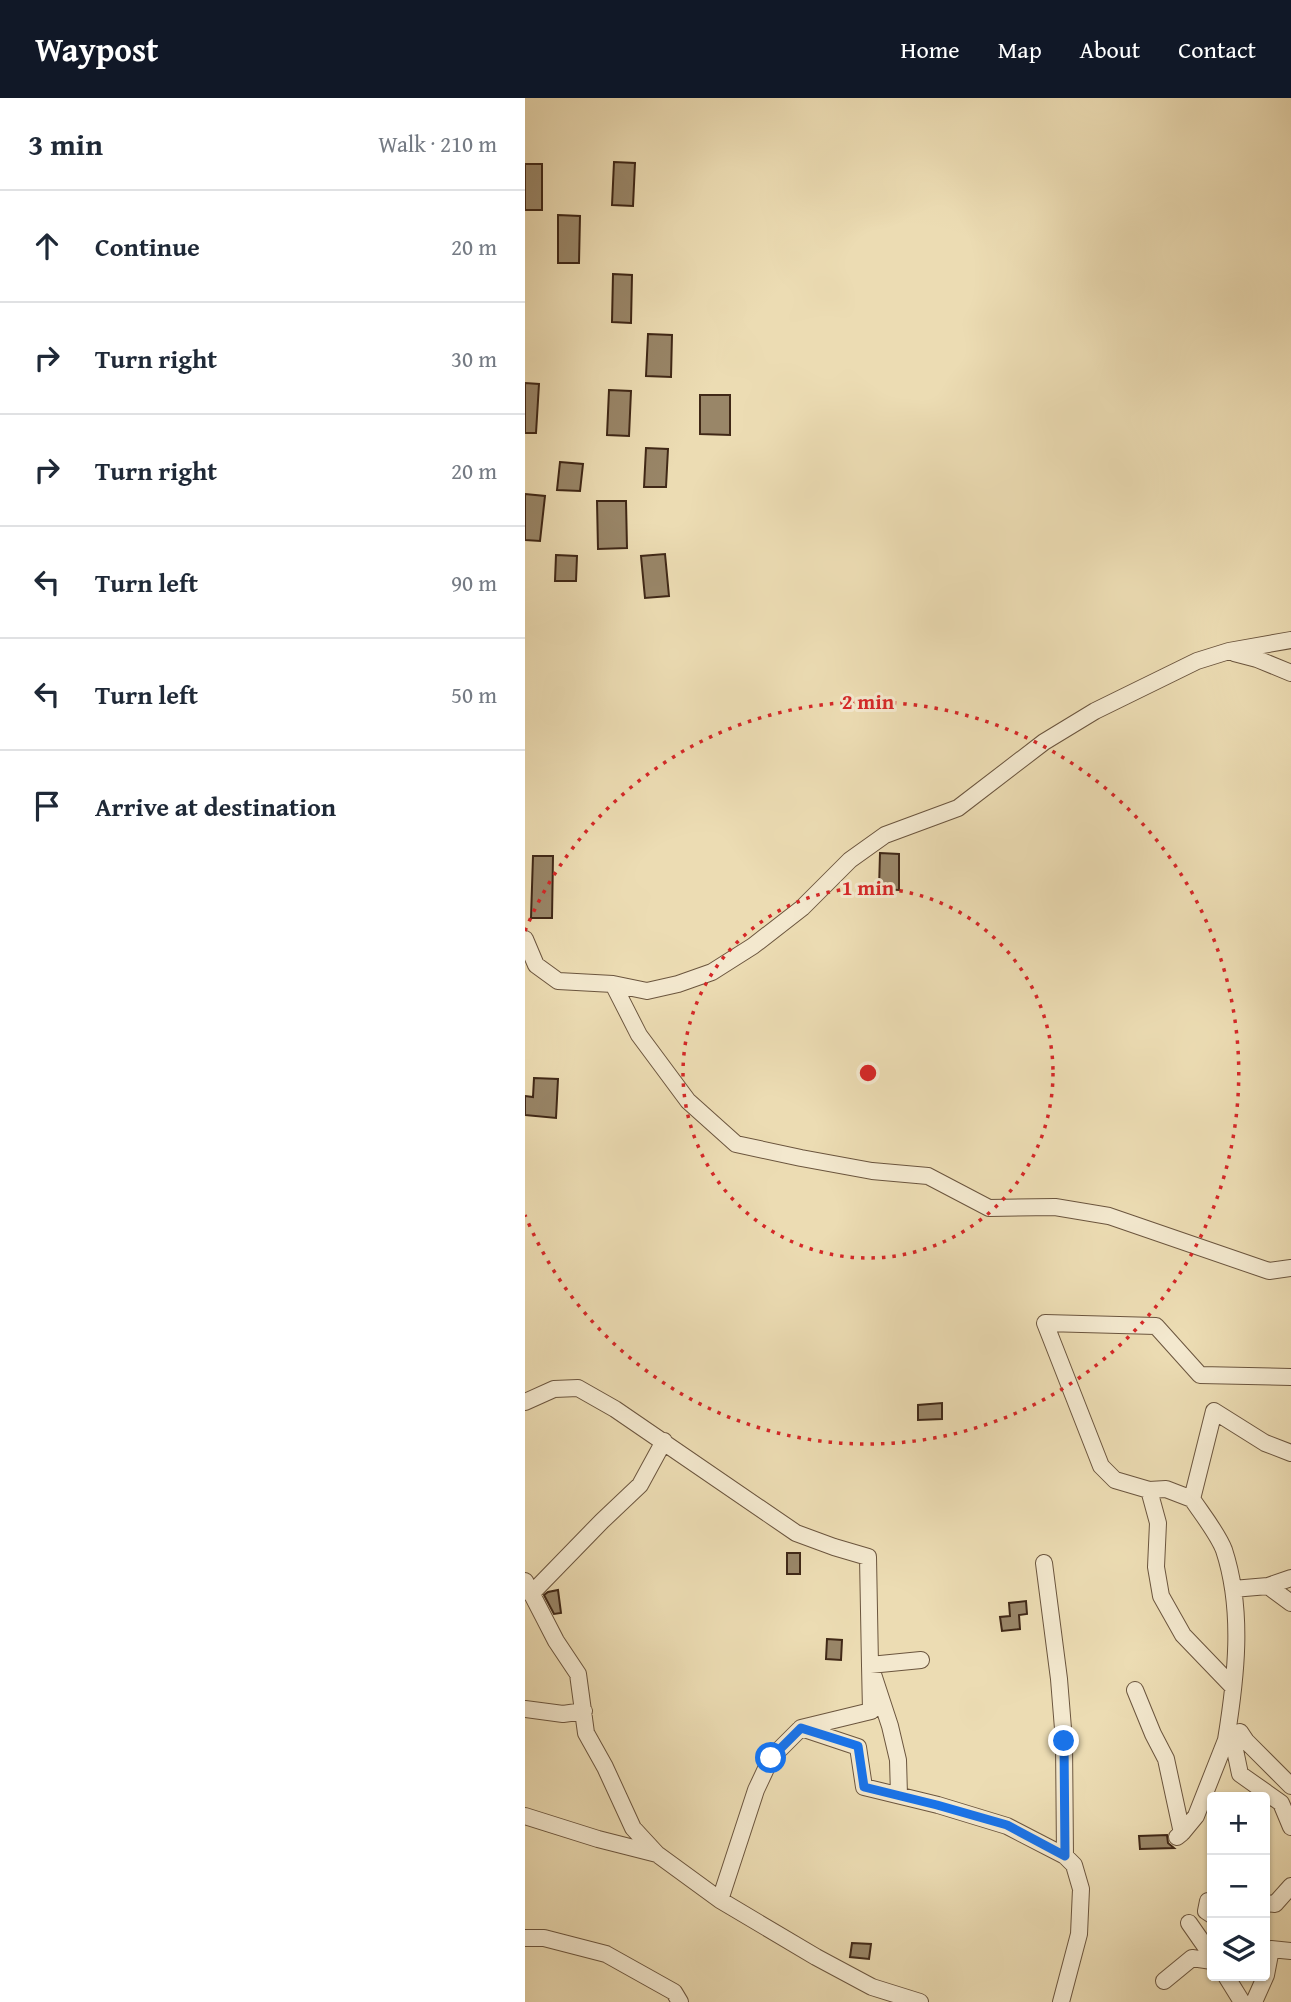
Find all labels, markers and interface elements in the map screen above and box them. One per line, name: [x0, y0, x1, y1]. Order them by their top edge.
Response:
text: Waypost: [35, 25, 159, 73]
text: Home: [901, 32, 960, 67]
text: Map: [998, 32, 1042, 67]
text: About: [1080, 32, 1140, 67]
text: Contact: [1178, 32, 1256, 67]
text: 3 min: [28, 122, 103, 166]
text: Walk · 210 m: [378, 127, 497, 160]
icon: ahead: [28, 227, 66, 265]
text: Continue: [95, 227, 200, 266]
text: 20 m: [451, 230, 497, 263]
icon: right: [28, 339, 66, 377]
text: Turn right: [95, 339, 217, 378]
text: 30 m: [451, 342, 497, 375]
icon: right: [28, 451, 66, 489]
text: Turn right: [95, 451, 217, 490]
text: 20 m: [451, 454, 497, 487]
icon: left: [28, 563, 66, 601]
text: Turn left: [95, 563, 198, 602]
text: 90 m: [451, 566, 497, 599]
icon: left: [28, 675, 66, 713]
text: Turn left: [95, 675, 198, 714]
text: 50 m: [451, 678, 497, 711]
text: 2 min: [842, 686, 895, 717]
icon: arrive: [28, 787, 66, 825]
text: Arrive at destination: [95, 787, 336, 826]
text: 1 min: [842, 872, 895, 903]
centre of rings: [856, 1061, 880, 1085]
route end: [1048, 1725, 1079, 1756]
route start: [755, 1742, 786, 1773]
map controls: [1207, 1792, 1270, 1981]
button: +: [1207, 1792, 1270, 1855]
button: −: [1207, 1855, 1270, 1918]
button: layers: [1207, 1918, 1270, 1981]

